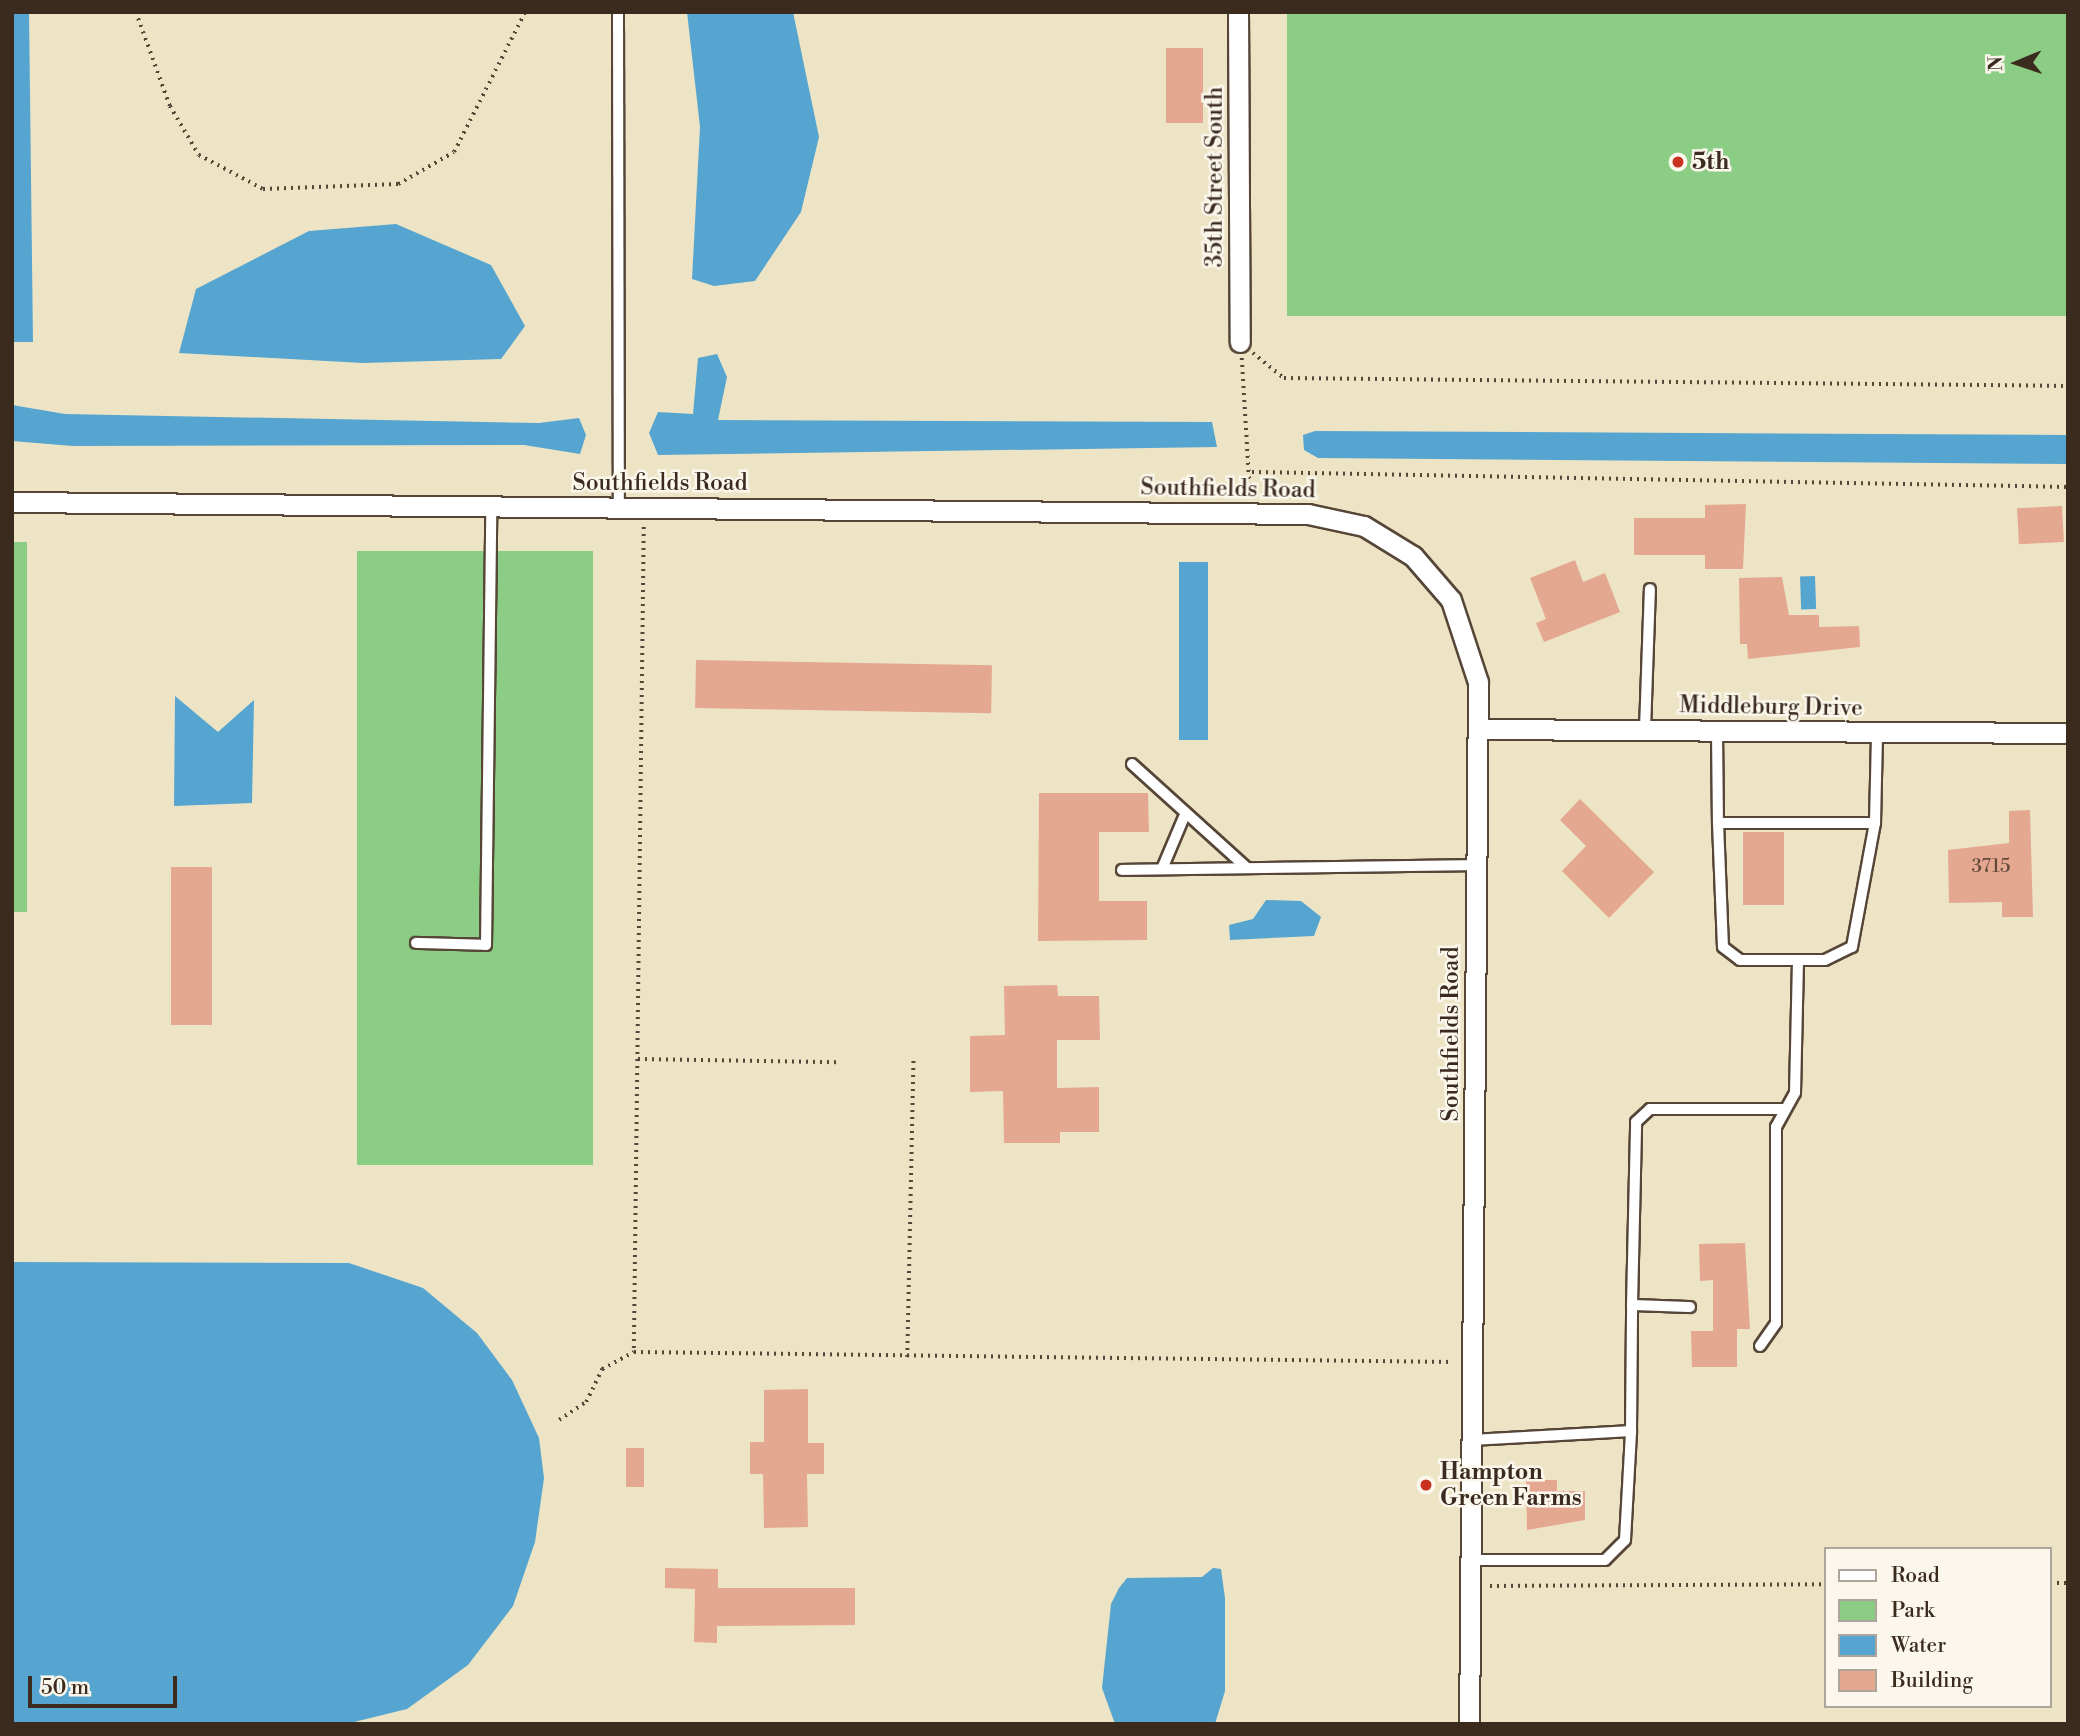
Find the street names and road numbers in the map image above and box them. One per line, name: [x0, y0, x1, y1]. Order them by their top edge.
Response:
street label: 35th Street South: [1201, 87, 1229, 267]
street label: Southfields Road: [572, 469, 748, 497]
street label: Southfields Road: [1140, 474, 1316, 504]
street label: Middleburg Drive: [1679, 692, 1863, 722]
street label: Southfields Road: [1437, 946, 1465, 1122]

